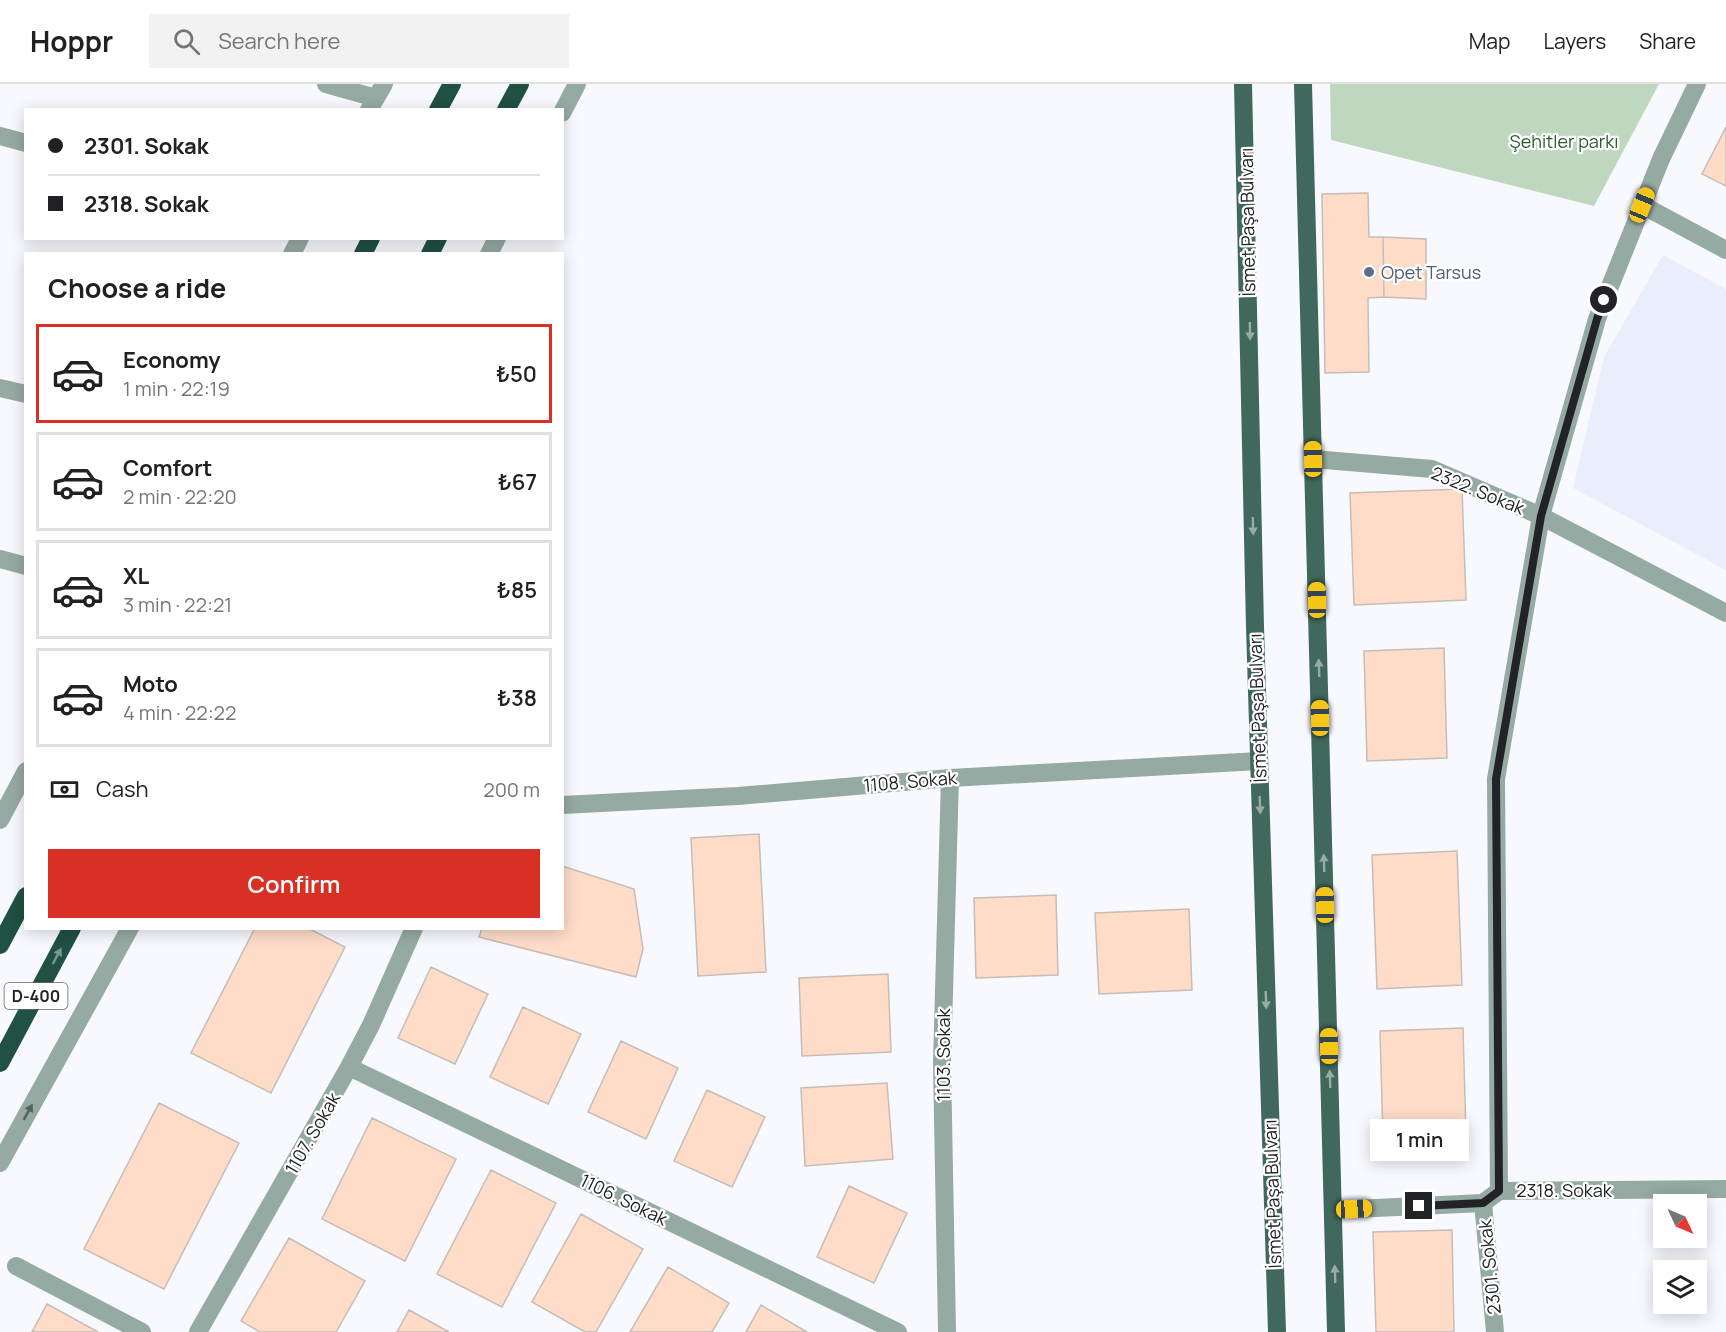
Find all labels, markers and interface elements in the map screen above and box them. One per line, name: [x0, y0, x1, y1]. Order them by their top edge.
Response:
search box: [149, 14, 569, 68]
text: Hoppr: [30, 22, 113, 60]
icon: search: [170, 25, 203, 58]
text: Search here: [218, 26, 340, 56]
text: Map: [1469, 27, 1510, 55]
text: Layers: [1543, 27, 1606, 55]
text: Share: [1639, 27, 1696, 55]
park label: Şehitler parkı: [1510, 129, 1618, 153]
text: 2301. Sokak: [84, 131, 209, 161]
street label: İsmet Paşa Bulvarı: [1234, 147, 1260, 297]
car: [1627, 185, 1657, 225]
text: 2318. Sokak: [84, 189, 209, 219]
place label: Opet Tarsus: [1381, 260, 1481, 284]
marker: Opet Tarsus: [1362, 265, 1376, 279]
text: Choose a ride: [48, 269, 226, 306]
route start: [1590, 286, 1617, 313]
one-way arrow: [1245, 322, 1254, 341]
text: Economy: [123, 345, 221, 375]
icon: car: [51, 347, 105, 401]
text: ₺50: [496, 359, 537, 389]
text: 1 min · 22:19: [123, 375, 230, 402]
car: [1304, 441, 1322, 477]
text: Comfort: [123, 453, 212, 483]
icon: car: [51, 455, 105, 509]
street label: 2322. Sokak: [1428, 460, 1529, 520]
text: ₺67: [498, 467, 537, 497]
text: 2 min · 22:20: [123, 483, 237, 510]
one-way arrow: [1248, 517, 1258, 536]
text: XL: [123, 561, 149, 591]
icon: car: [51, 563, 105, 617]
text: ₺85: [497, 575, 537, 605]
car: [1308, 582, 1326, 618]
text: 3 min · 22:21: [123, 591, 232, 618]
street label: İsmet Paşa Bulvarı: [1242, 633, 1272, 783]
one-way arrow: [1314, 658, 1323, 677]
text: Moto: [123, 669, 178, 699]
icon: car: [51, 671, 105, 725]
text: ₺38: [497, 683, 537, 713]
text: 4 min · 22:22: [123, 699, 236, 726]
car: [1311, 700, 1329, 736]
street label: 1108. Sokak: [863, 765, 959, 797]
icon: cash: [48, 773, 81, 806]
text: Cash: [96, 774, 149, 804]
text: 200 m: [483, 776, 540, 803]
one-way arrow: [1255, 796, 1265, 815]
button: Confirm: [48, 849, 540, 918]
one-way arrow: [1319, 853, 1329, 872]
car: [1316, 887, 1334, 923]
one-way arrow: [52, 947, 62, 964]
road number: D-400: [4, 983, 68, 1009]
one-way arrow: [1262, 991, 1271, 1010]
street label: 1103. Sokak: [931, 1008, 955, 1101]
car: [1320, 1028, 1338, 1064]
one-way arrow: [1325, 1069, 1334, 1088]
street label: 1107. Sokak: [279, 1087, 346, 1178]
one-way arrow: [23, 1103, 33, 1120]
street label: İsmet Paşa Bulvarı: [1257, 1119, 1287, 1269]
callout: 1 min: [1370, 1119, 1468, 1161]
text: 1 min: [1396, 1126, 1443, 1153]
street label: 1106. Sokak: [577, 1168, 672, 1231]
street label: 2318. Sokak: [1516, 1178, 1613, 1202]
route end: [1405, 1192, 1432, 1219]
north arrow: [1653, 1194, 1707, 1248]
map controls: [1653, 1194, 1707, 1314]
car: [1336, 1199, 1372, 1219]
street label: 2301. Sokak: [1472, 1217, 1506, 1316]
button: layers: [1653, 1260, 1707, 1314]
one-way arrow: [1330, 1264, 1340, 1283]

